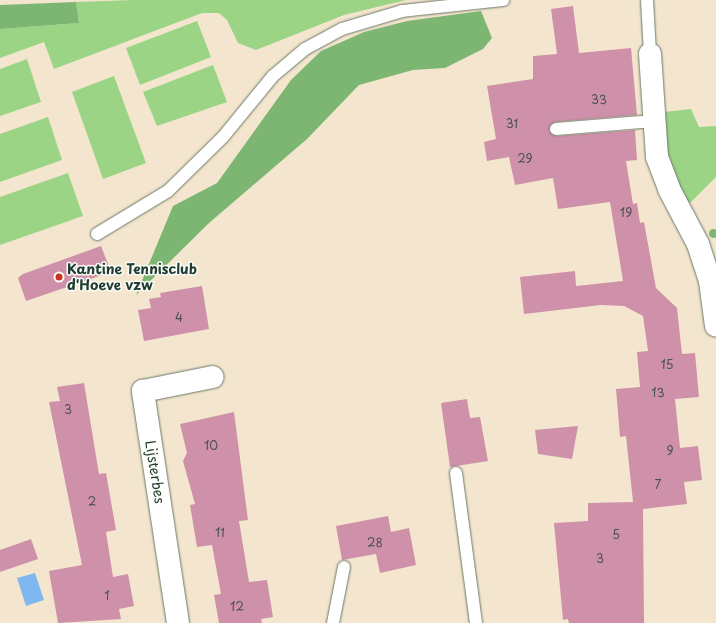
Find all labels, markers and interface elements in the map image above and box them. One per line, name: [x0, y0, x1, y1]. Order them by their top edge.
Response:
house number: 33: [591, 93, 607, 107]
house number: 31: [506, 117, 518, 131]
house number: 29: [517, 152, 533, 166]
house number: 19: [620, 206, 632, 220]
place label: Kantine Tennisclub d'Hoeve vzw: [67, 261, 198, 294]
marker: Kantine Tennisclub d'Hoeve vzw: [54, 272, 64, 282]
house number: 4: [175, 311, 183, 325]
house number: 15: [660, 358, 674, 372]
house number: 13: [651, 386, 665, 400]
house number: 3: [64, 403, 72, 417]
street label: Lijsterbes: [142, 439, 168, 505]
house number: 10: [204, 439, 218, 453]
house number: 9: [666, 444, 674, 458]
house number: 7: [655, 478, 661, 492]
house number: 2: [88, 495, 96, 509]
house number: 11: [215, 526, 225, 540]
house number: 5: [612, 528, 620, 542]
house number: 28: [367, 536, 383, 550]
house number: 3: [596, 552, 604, 566]
house number: 1: [104, 589, 110, 603]
house number: 12: [230, 600, 244, 614]

